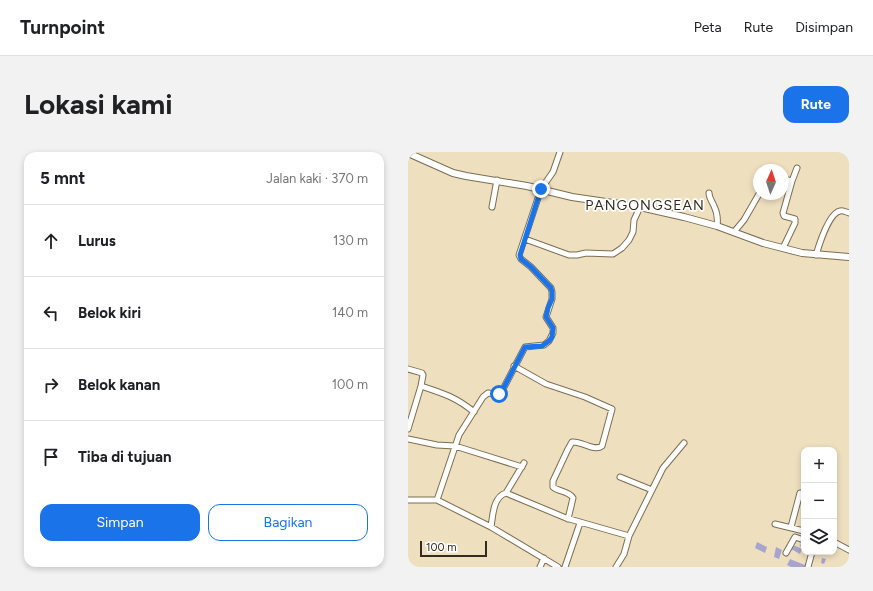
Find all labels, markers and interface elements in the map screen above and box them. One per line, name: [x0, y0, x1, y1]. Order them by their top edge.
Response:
text: Turnpoint: [20, 16, 105, 39]
text: Peta: [694, 19, 722, 36]
text: Rute: [744, 19, 773, 36]
text: Disimpan: [795, 19, 853, 36]
button: Rute: [783, 86, 849, 123]
text: Lokasi kami: [24, 87, 173, 121]
north arrow: [753, 164, 789, 200]
text: 5 mnt: [40, 168, 85, 188]
text: Jalan kaki · 370 m: [266, 171, 368, 186]
route end: [532, 180, 550, 198]
district label: PANGONGSEAN: [585, 197, 705, 214]
icon: ahead: [40, 230, 62, 252]
text: Lurus: [78, 232, 116, 250]
text: 130 m: [333, 233, 368, 248]
icon: left: [40, 302, 62, 324]
text: Belok kiri: [78, 304, 141, 322]
text: 140 m: [332, 305, 368, 320]
icon: right: [40, 374, 62, 396]
text: Belok kanan: [78, 376, 160, 394]
text: 100 m: [332, 377, 368, 392]
route start: [490, 385, 508, 403]
icon: arrive: [40, 446, 62, 468]
map controls: [801, 447, 837, 555]
button: +: [801, 447, 837, 483]
text: Tiba di tujuan: [78, 448, 172, 466]
button: −: [801, 483, 837, 519]
button: Simpan: [40, 504, 200, 541]
button: Bagikan: [208, 504, 368, 541]
button: layers: [801, 519, 837, 555]
scale bar: [420, 539, 487, 558]
text: 100 m: [426, 541, 457, 554]

